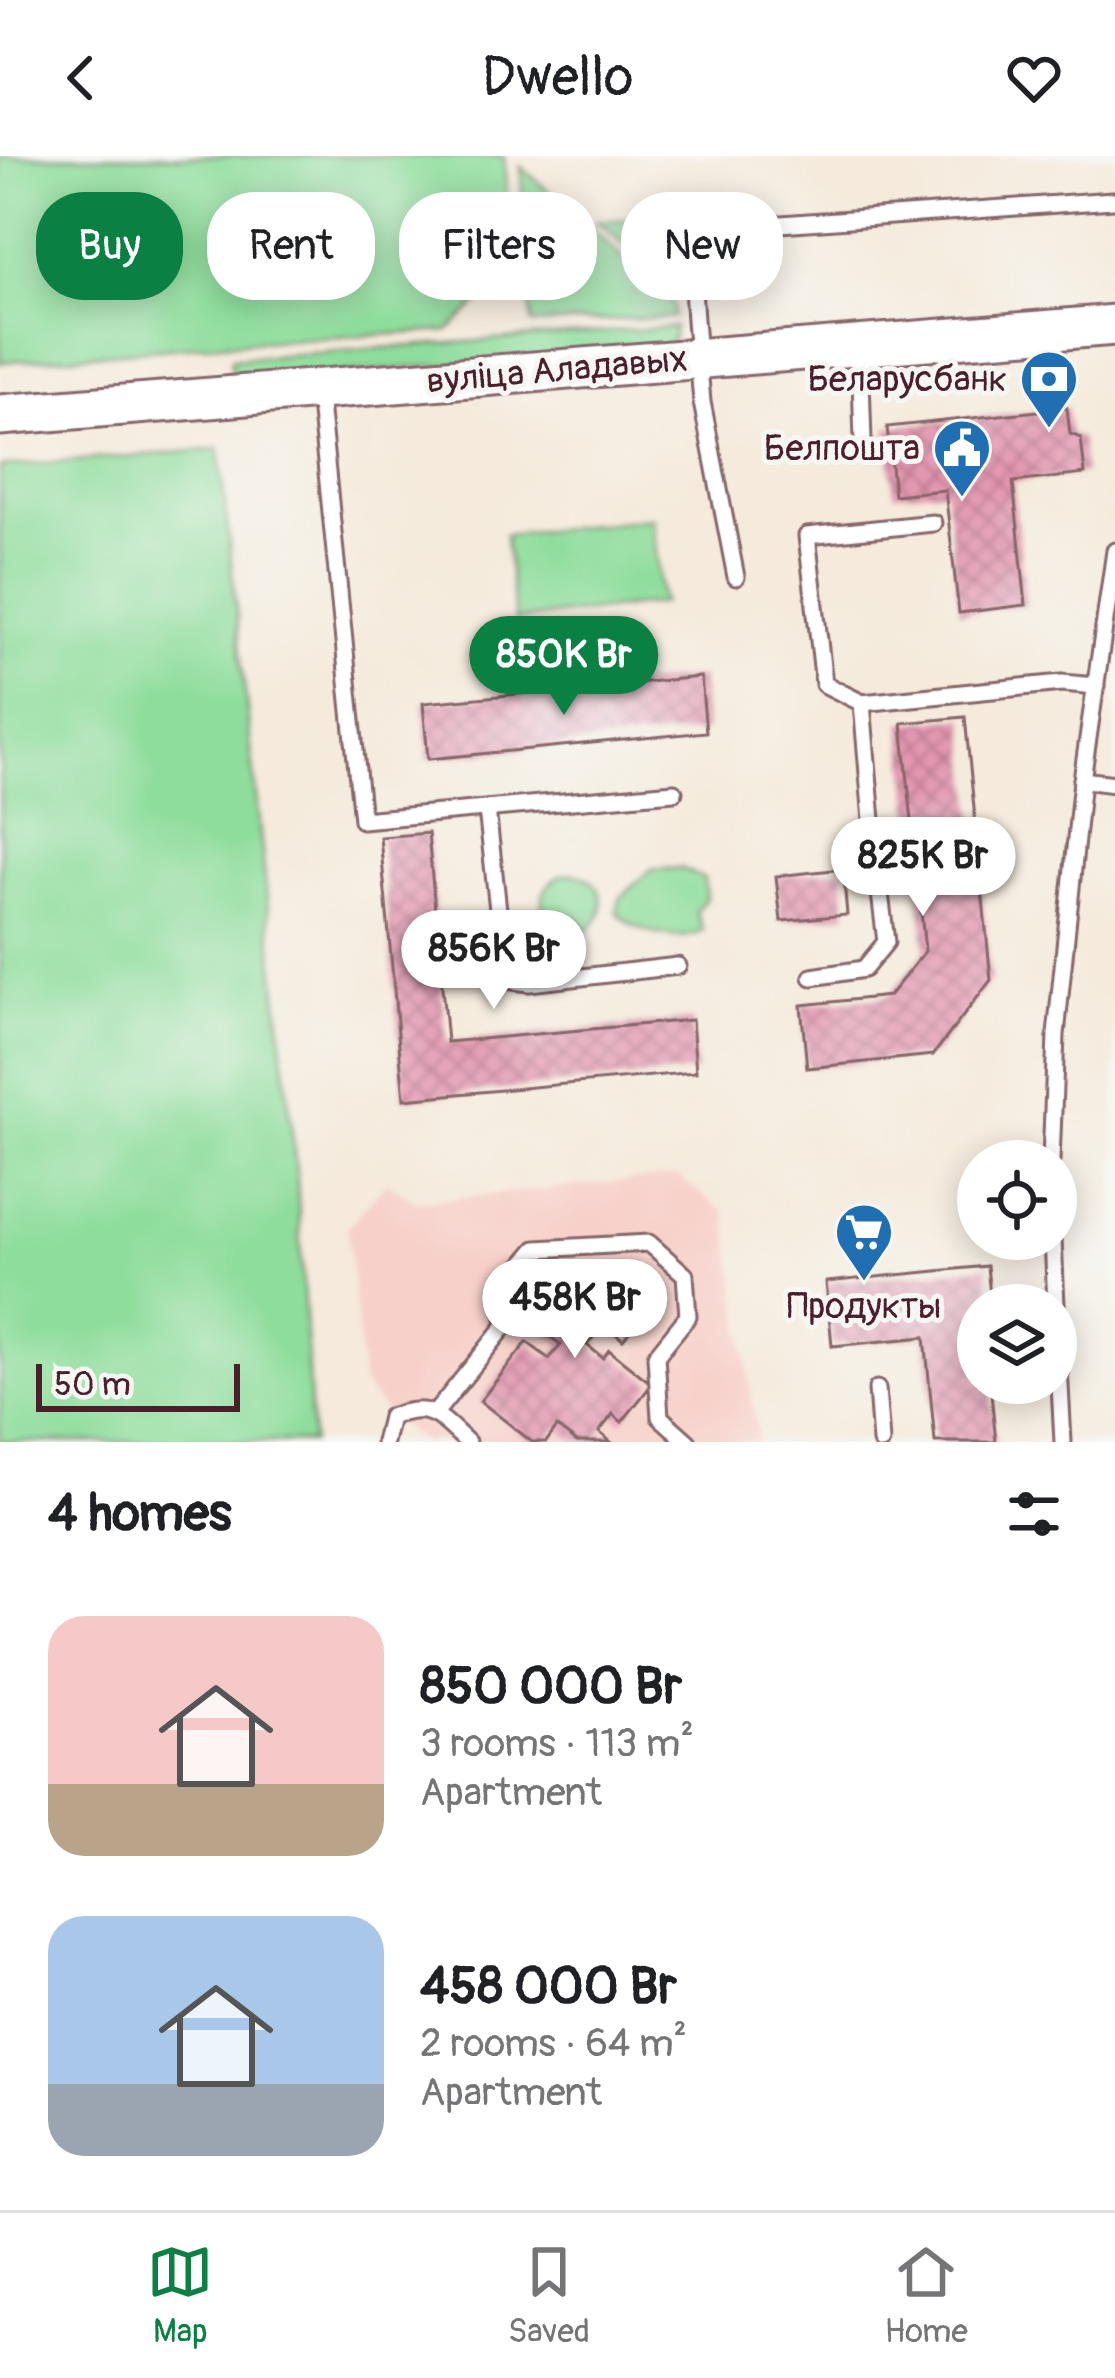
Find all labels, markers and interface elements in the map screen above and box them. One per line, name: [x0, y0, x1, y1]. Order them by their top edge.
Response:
text: Dwello: [482, 44, 633, 112]
icon: back: [48, 45, 114, 111]
icon: heart: [1001, 45, 1067, 111]
chip: Buy: [36, 192, 183, 300]
chip: Rent: [207, 192, 375, 300]
chip: Filters: [399, 192, 597, 300]
chip: New: [621, 192, 783, 300]
street label: вуліца Аладавых: [425, 336, 689, 404]
bank icon: Беларусбанк: [1018, 348, 1080, 430]
place label: Беларусбанк: [807, 357, 1007, 402]
public building icon: Белпошта: [931, 417, 993, 499]
place label: Белпошта: [764, 426, 920, 471]
pin: 850K Br: [453, 616, 675, 718]
text: 850K Br: [496, 630, 632, 679]
pin: 825K Br: [812, 817, 1034, 919]
text: 825K Br: [858, 831, 988, 880]
pin: 856K Br: [383, 910, 605, 1012]
text: 856K Br: [428, 924, 560, 973]
map controls: [957, 1140, 1077, 1404]
button: locate: [957, 1140, 1077, 1260]
supermarket icon: Продукты: [833, 1201, 895, 1283]
pin: 458K Br: [464, 1259, 686, 1361]
text: 458K Br: [509, 1273, 641, 1322]
place label: Продукты: [787, 1284, 941, 1329]
button: layers: [957, 1284, 1077, 1404]
scale bar: [36, 1358, 240, 1411]
text: 50 m: [54, 1364, 131, 1405]
icon: filters: [1001, 1481, 1067, 1547]
text: 4 homes: [48, 1482, 232, 1546]
text: 850 000 Br: [420, 1655, 682, 1719]
icon: home: [144, 1664, 288, 1808]
text: 3 rooms · 113 m²: [420, 1719, 694, 1768]
text: Apartment: [420, 1768, 602, 1817]
text: 458 000 Br: [420, 1955, 677, 2019]
icon: home: [144, 1964, 288, 2108]
text: 2 rooms · 64 m²: [420, 2019, 687, 2068]
text: Apartment: [420, 2068, 602, 2117]
tab: Map: [147, 2239, 213, 2352]
tab: Saved: [508, 2239, 590, 2352]
tab: Home: [884, 2239, 968, 2352]

